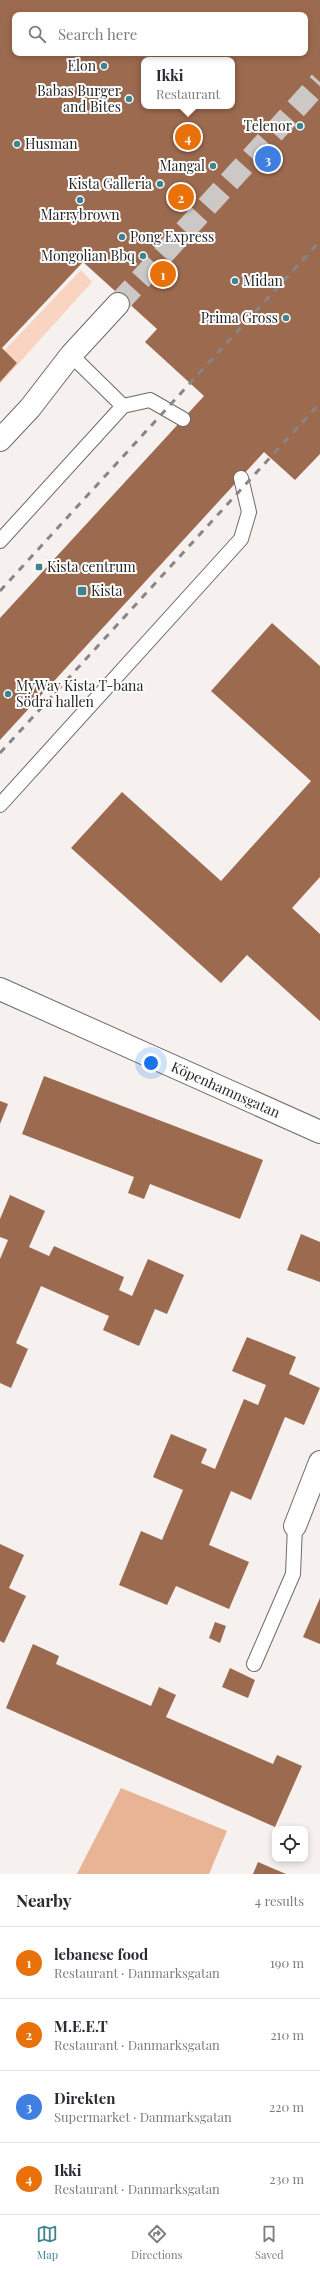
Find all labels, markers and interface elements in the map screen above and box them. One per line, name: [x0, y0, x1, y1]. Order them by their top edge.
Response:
search box: [12, 12, 308, 56]
icon: search: [26, 23, 48, 45]
text: Search here: [58, 24, 137, 44]
place label: Elon: [68, 56, 97, 75]
popup: [141, 57, 235, 109]
marker: Elon: [99, 61, 109, 71]
text: Ikki: [156, 65, 184, 85]
place label: Babas Burger and Bites: [37, 81, 122, 116]
text: Restaurant: [156, 85, 220, 102]
marker: Babas Burger and Bites: [124, 94, 134, 104]
place label: Telenor: [244, 116, 293, 135]
marker: Telenor: [295, 121, 305, 131]
pin: 4: [175, 122, 201, 152]
place label: Husman: [25, 134, 78, 153]
marker: Husman: [12, 139, 22, 149]
pin: 3: [255, 144, 281, 174]
place label: Mangal: [159, 156, 205, 175]
marker: Mangal: [208, 161, 218, 171]
place label: Kista Galleria: [68, 174, 152, 193]
marker: Kista Galleria: [155, 179, 165, 189]
pin: 2: [168, 182, 194, 212]
marker: Marrybrown: [75, 195, 85, 205]
place label: Marrybrown: [40, 205, 120, 224]
place label: Pong Express: [130, 227, 214, 246]
marker: Pong Express: [117, 232, 127, 242]
place label: Mongolian Bbq: [41, 246, 135, 265]
marker: Mongolian Bbq: [138, 251, 148, 261]
pin: 1: [150, 259, 176, 289]
place label: Midan: [243, 271, 283, 290]
marker: Midan: [230, 276, 240, 286]
place label: Prima Gross: [201, 308, 278, 327]
marker: Prima Gross: [281, 313, 291, 323]
place label: Kista centrum: [47, 557, 136, 576]
marker: Kista centrum: [34, 562, 44, 572]
place label: Kista: [91, 581, 122, 600]
marker: Kista: [76, 585, 88, 597]
place label: MyWay Kista T-bana Södra hallen: [16, 676, 143, 711]
marker: MyWay Kista T-bana Södra hallen: [3, 689, 13, 699]
your location: [141, 1053, 161, 1073]
street label: Köpenhamnsgatan: [168, 1057, 284, 1122]
map controls: [272, 1826, 308, 1862]
button: locate: [272, 1826, 308, 1862]
text: Nearby: [16, 1889, 71, 1911]
text: 4 results: [255, 1892, 304, 1909]
text: lebanese food: [54, 1944, 148, 1964]
text: 1: [27, 1954, 31, 1971]
text: 190 m: [270, 1954, 304, 1971]
text: Restaurant · Danmarksgatan: [54, 1964, 220, 1981]
text: M.E.E.T: [54, 2016, 108, 2036]
text: 2: [26, 2026, 32, 2043]
text: 210 m: [270, 2026, 304, 2043]
text: Restaurant · Danmarksgatan: [54, 2036, 220, 2053]
text: Direkten: [54, 2088, 115, 2108]
text: 3: [26, 2098, 32, 2115]
text: 220 m: [269, 2098, 304, 2115]
text: Supermarket · Danmarksgatan: [54, 2108, 232, 2125]
text: Ikki: [54, 2160, 82, 2180]
text: 4: [26, 2170, 32, 2187]
text: 230 m: [269, 2170, 304, 2187]
text: Restaurant · Danmarksgatan: [54, 2180, 220, 2197]
tab: Map: [36, 2223, 58, 2262]
tab: Directions: [131, 2223, 182, 2262]
tab: Saved: [255, 2223, 284, 2262]

